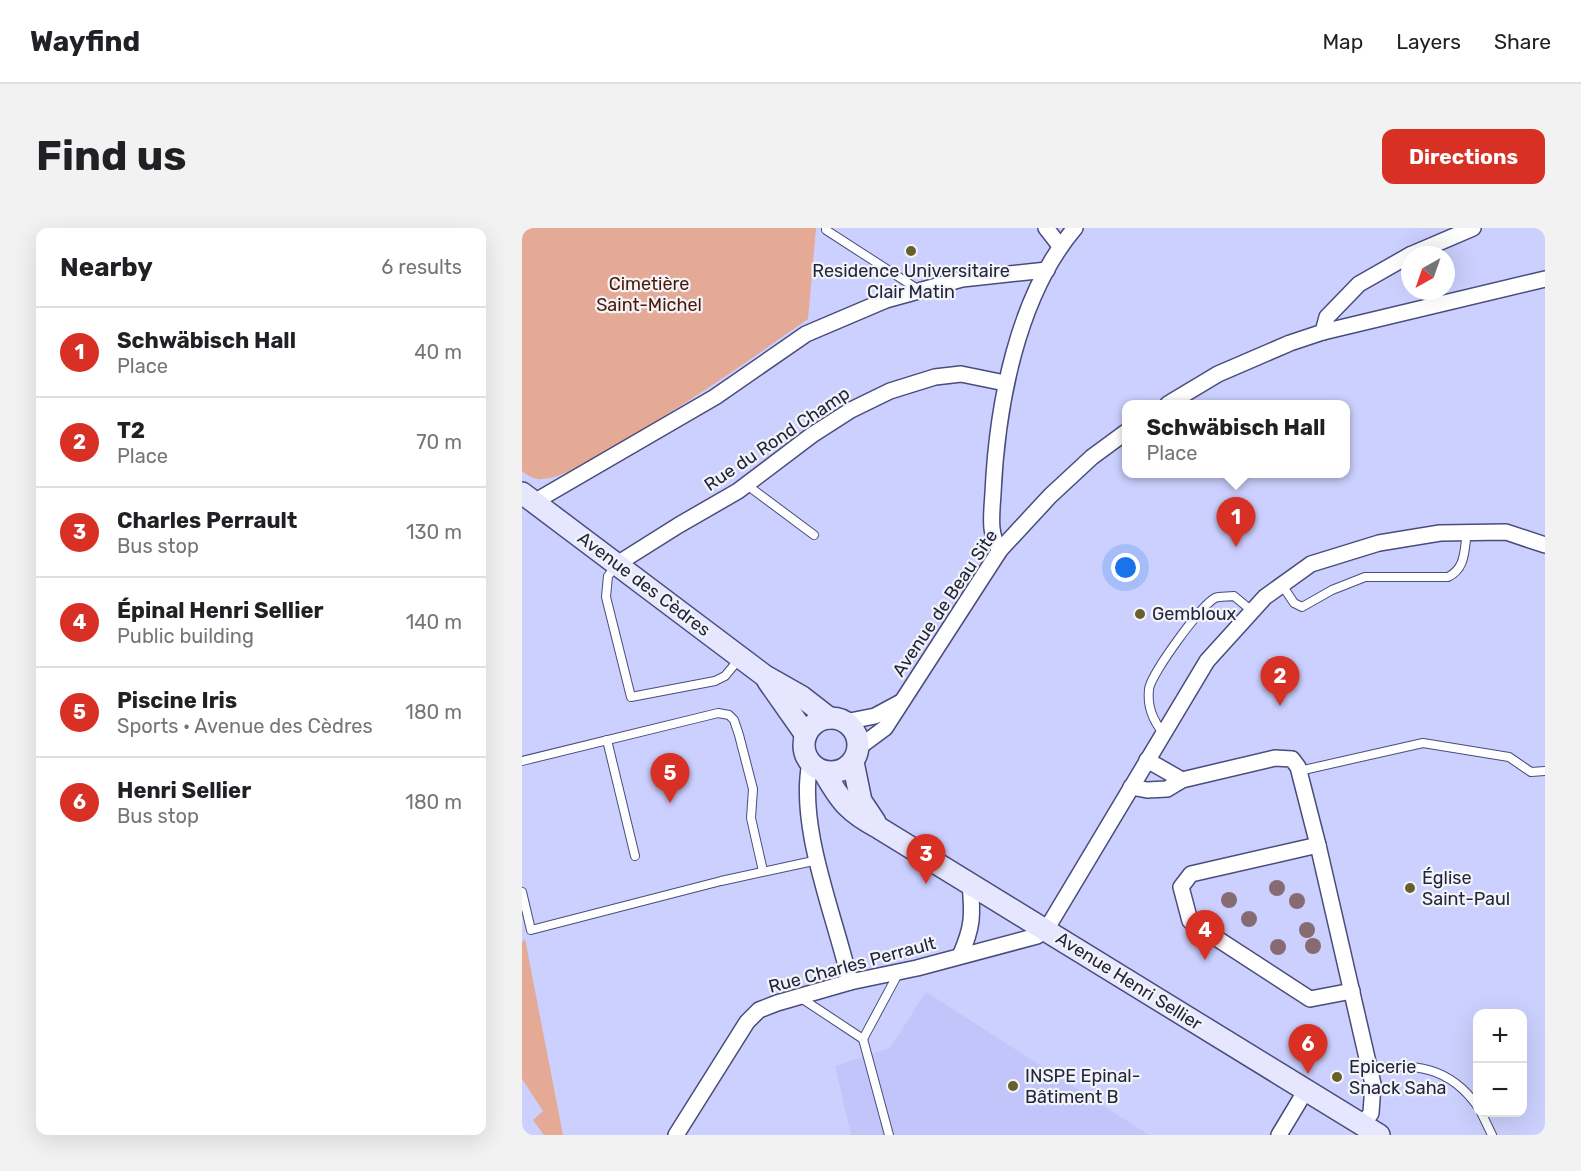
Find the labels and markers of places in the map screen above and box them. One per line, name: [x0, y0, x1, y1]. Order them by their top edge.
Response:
marker: Residence Universitaire Clair Matin: [904, 244, 918, 258]
place label: Residence Universitaire Clair Matin: [812, 260, 1010, 303]
pin: 1: [1216, 498, 1256, 547]
place label: Gembloux: [1152, 603, 1237, 625]
marker: Gembloux: [1133, 607, 1147, 621]
pin: 2: [1260, 656, 1299, 706]
pin: 5: [650, 754, 690, 803]
pin: 3: [906, 834, 946, 884]
place label: Église Saint-Paul: [1422, 867, 1510, 910]
marker: Église Saint-Paul: [1403, 881, 1417, 895]
pin: 4: [1186, 910, 1224, 960]
pin: 6: [1288, 1024, 1328, 1074]
place label: Epicerie Snack Saha: [1349, 1056, 1447, 1099]
place label: INSPE Epinal- Bâtiment B: [1025, 1065, 1140, 1108]
marker: Epicerie Snack Saha: [1330, 1070, 1344, 1084]
marker: INSPE Epinal- Bâtiment B: [1006, 1079, 1020, 1093]

